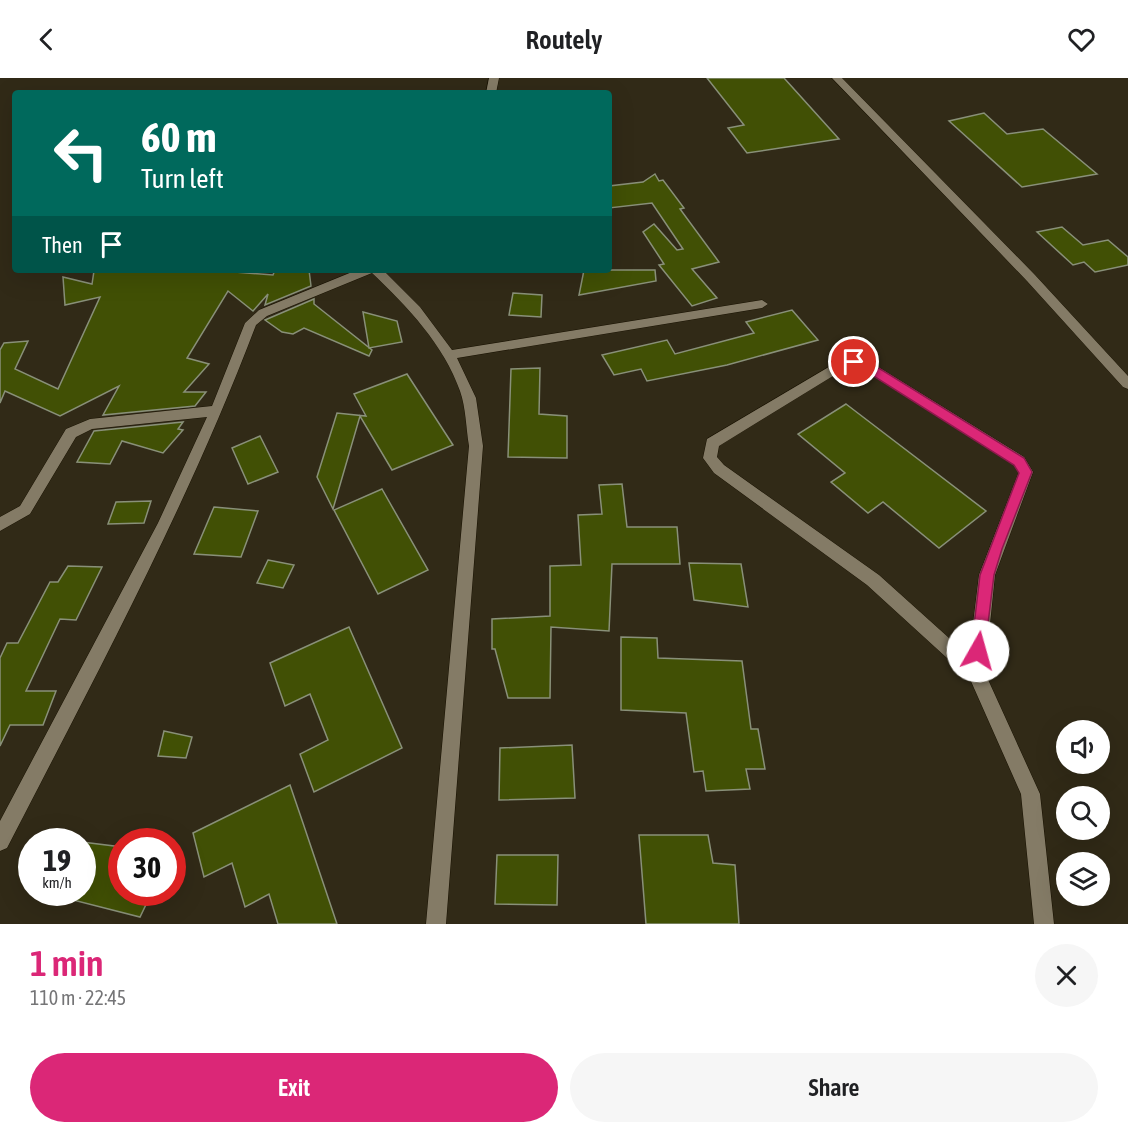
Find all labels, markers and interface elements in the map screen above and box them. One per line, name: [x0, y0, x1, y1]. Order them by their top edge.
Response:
icon: back: [30, 23, 63, 56]
icon: heart: [1065, 23, 1098, 56]
text: Routely: [525, 24, 603, 55]
text: 60 m: [141, 113, 216, 161]
icon: left: [42, 114, 120, 192]
text: Turn left: [141, 163, 224, 194]
icon: arrive: [95, 228, 128, 261]
text: Then: [42, 232, 83, 258]
pin: [828, 336, 879, 387]
icon: arrive: [837, 345, 870, 378]
position arrow: [946, 619, 1010, 683]
map controls: [1056, 720, 1110, 906]
button: sound: [1056, 720, 1110, 774]
button: search: [1056, 786, 1110, 840]
speed limit sign: 30: [108, 828, 186, 906]
text: 19: [43, 843, 71, 877]
button: layers: [1056, 852, 1110, 906]
text: km/h: [42, 874, 72, 891]
text: 1 min: [30, 942, 104, 984]
button: close: [1035, 944, 1098, 1007]
text: 110 m · 22:45: [30, 986, 126, 1009]
button: Exit: [30, 1053, 558, 1122]
button: Share: [570, 1053, 1098, 1122]

